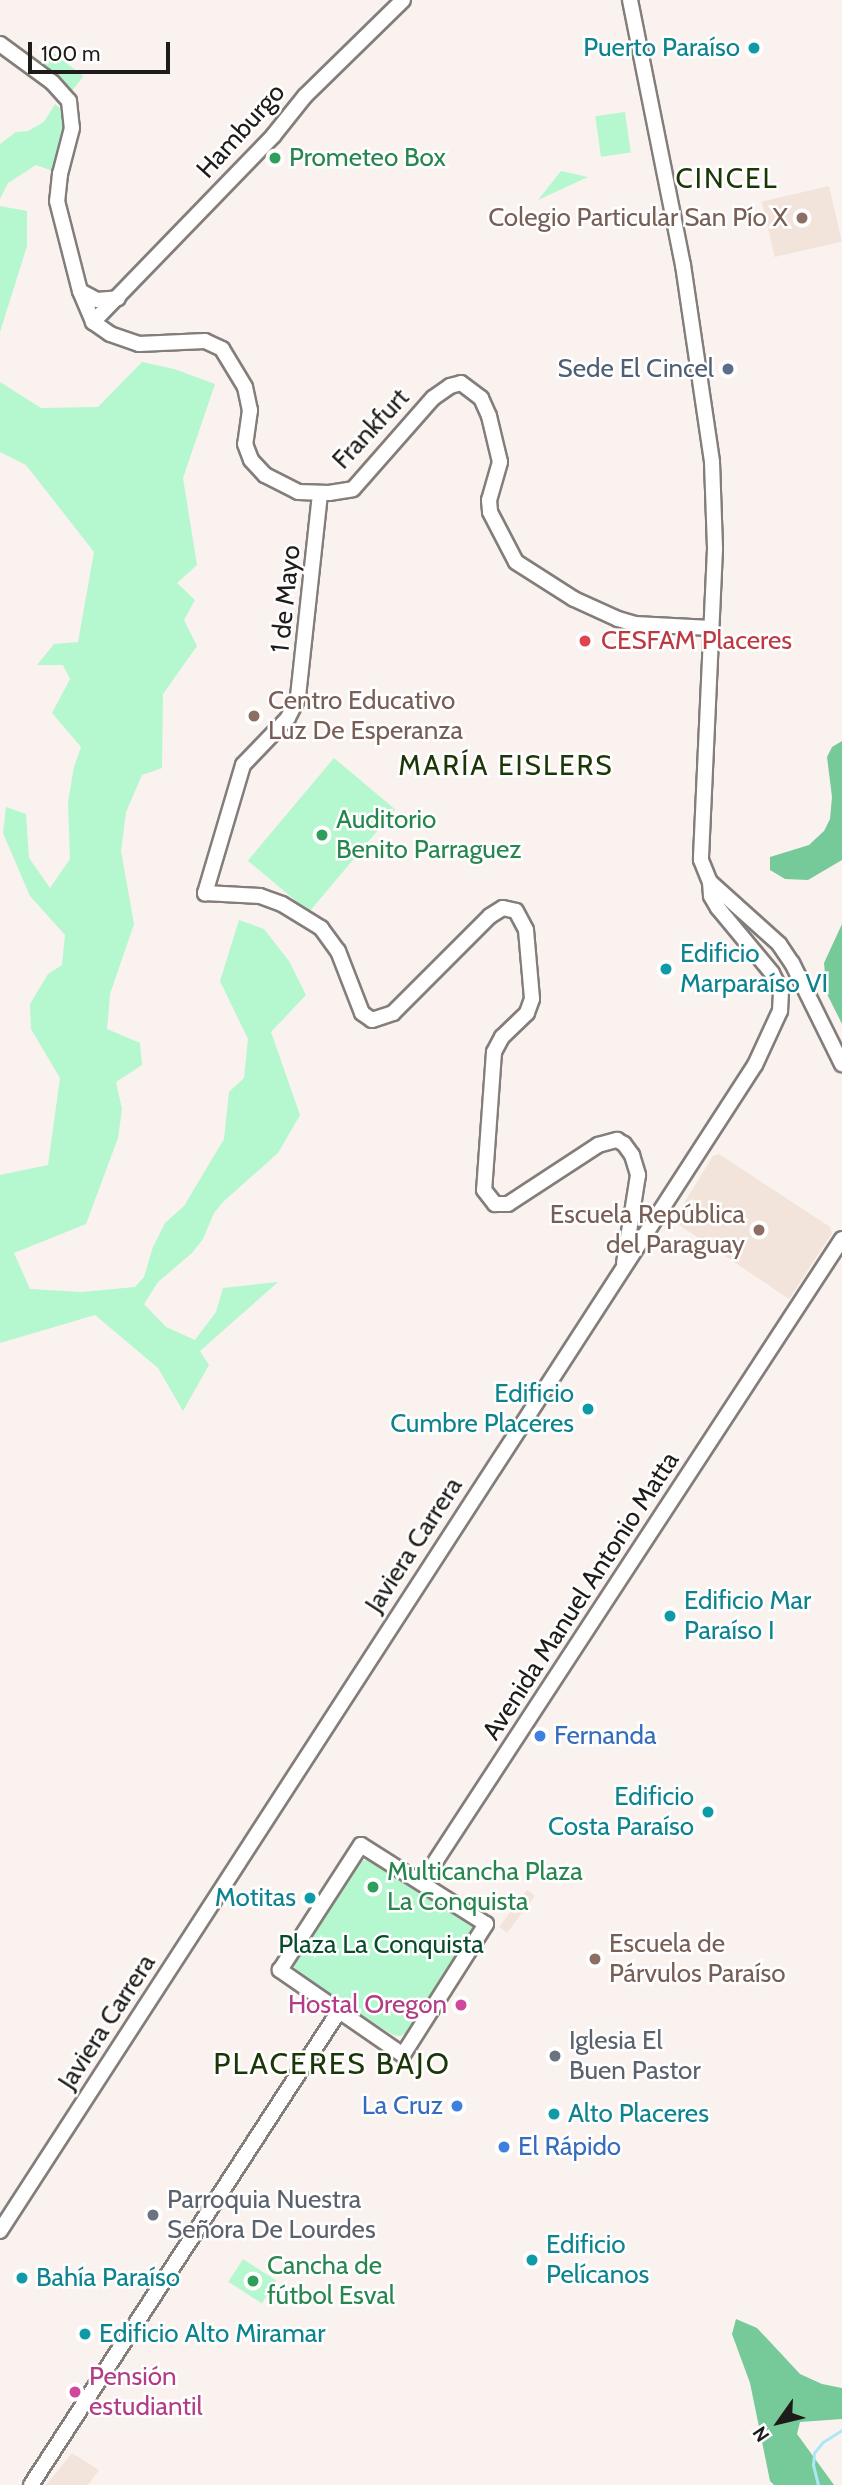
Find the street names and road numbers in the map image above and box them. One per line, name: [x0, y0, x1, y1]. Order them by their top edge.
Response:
street label: Hamburgo: [190, 77, 292, 185]
street label: Frankfurt: [326, 382, 416, 476]
street label: 1 de Mayo: [265, 544, 307, 654]
street label: Avenida Manuel Antonio Matta: [476, 1446, 686, 1746]
street label: Javiera Carrera: [359, 1472, 469, 1618]
street label: Javiera Carrera: [52, 1949, 162, 2095]

